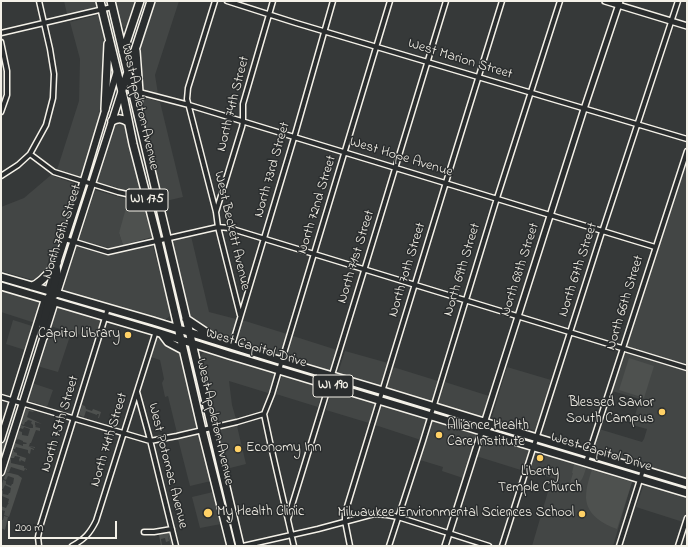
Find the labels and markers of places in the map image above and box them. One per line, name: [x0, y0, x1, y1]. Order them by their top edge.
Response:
place label: Capitol Library: [38, 327, 120, 343]
marker: Capitol Library: [123, 330, 133, 340]
place label: Blessed Savior South Campus: [566, 396, 654, 428]
marker: Blessed Savior South Campus: [657, 407, 667, 417]
place label: Alliance Health Care Institute: [447, 419, 529, 452]
marker: Alliance Health Care Institute: [434, 430, 444, 440]
place label: Economy Inn: [246, 441, 321, 457]
marker: Economy Inn: [233, 444, 243, 454]
marker: Liberty Temple Church: [535, 453, 545, 463]
place label: Liberty Temple Church: [498, 465, 582, 498]
place label: My Health Clinic: [217, 505, 304, 521]
place label: Milwaukee Environmental Sciences School: [337, 506, 574, 522]
marker: My Health Clinic: [202, 507, 214, 519]
marker: Milwaukee Environmental Sciences School: [577, 509, 587, 519]

